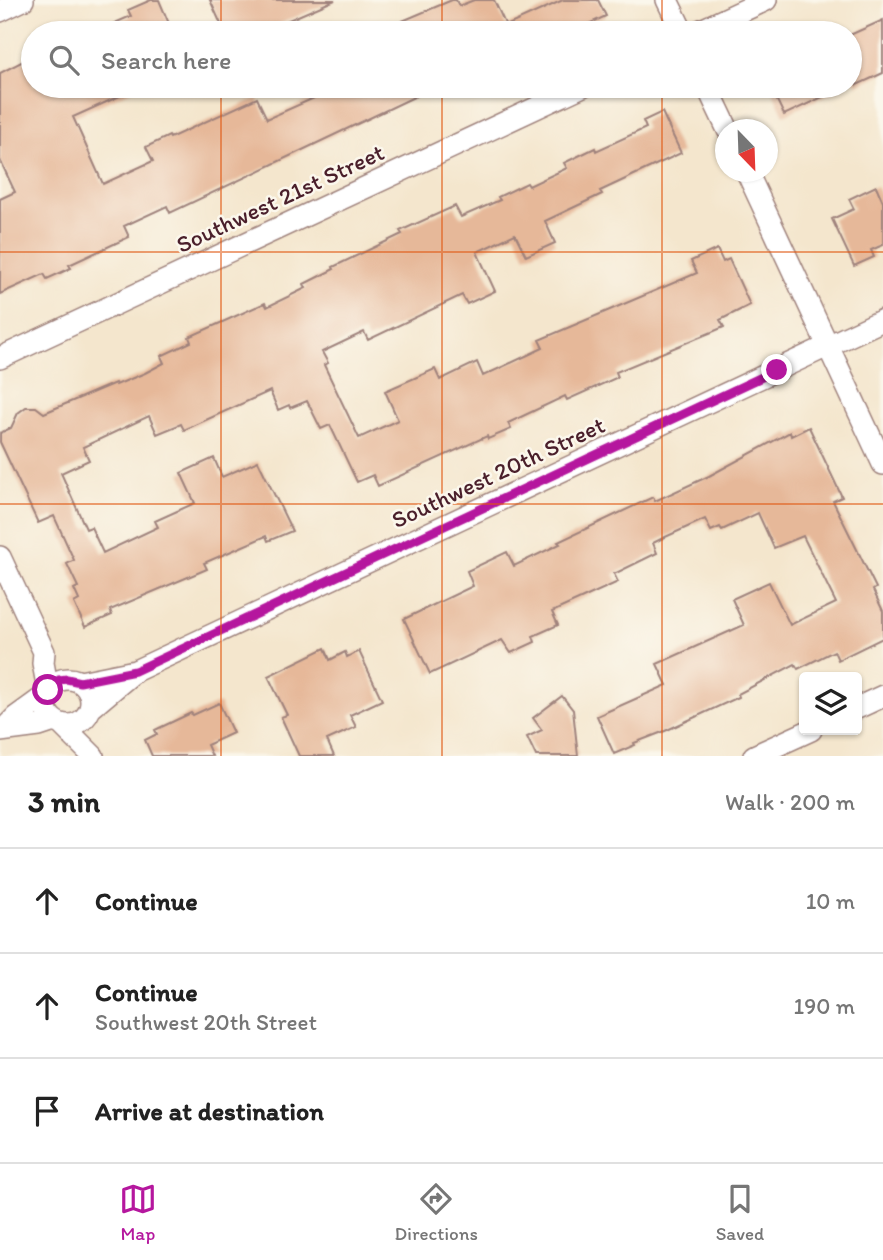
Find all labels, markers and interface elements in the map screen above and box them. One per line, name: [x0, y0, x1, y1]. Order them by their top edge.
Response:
search box: [21, 21, 862, 98]
icon: search: [45, 41, 83, 79]
text: Search here: [101, 44, 231, 76]
north arrow: [715, 119, 778, 182]
street label: Southwest 21st Street: [171, 137, 389, 259]
route end: [761, 354, 792, 385]
street label: Southwest 20th Street: [387, 410, 609, 534]
map controls: [799, 672, 862, 735]
button: layers: [799, 672, 862, 735]
route start: [32, 674, 63, 705]
text: 3 min: [28, 783, 100, 820]
text: Walk · 200 m: [725, 788, 855, 816]
icon: ahead: [28, 882, 66, 920]
text: Continue: [95, 885, 198, 917]
text: 10 m: [806, 887, 855, 915]
text: Continue: [95, 976, 198, 1008]
icon: ahead: [28, 987, 66, 1025]
text: 190 m: [794, 992, 855, 1020]
text: Southwest 20th Street: [95, 1008, 317, 1036]
icon: arrive: [28, 1092, 66, 1130]
text: Arrive at destination: [95, 1095, 324, 1127]
tab: Map: [119, 1180, 157, 1245]
tab: Directions: [394, 1180, 478, 1245]
tab: Saved: [716, 1180, 764, 1245]

